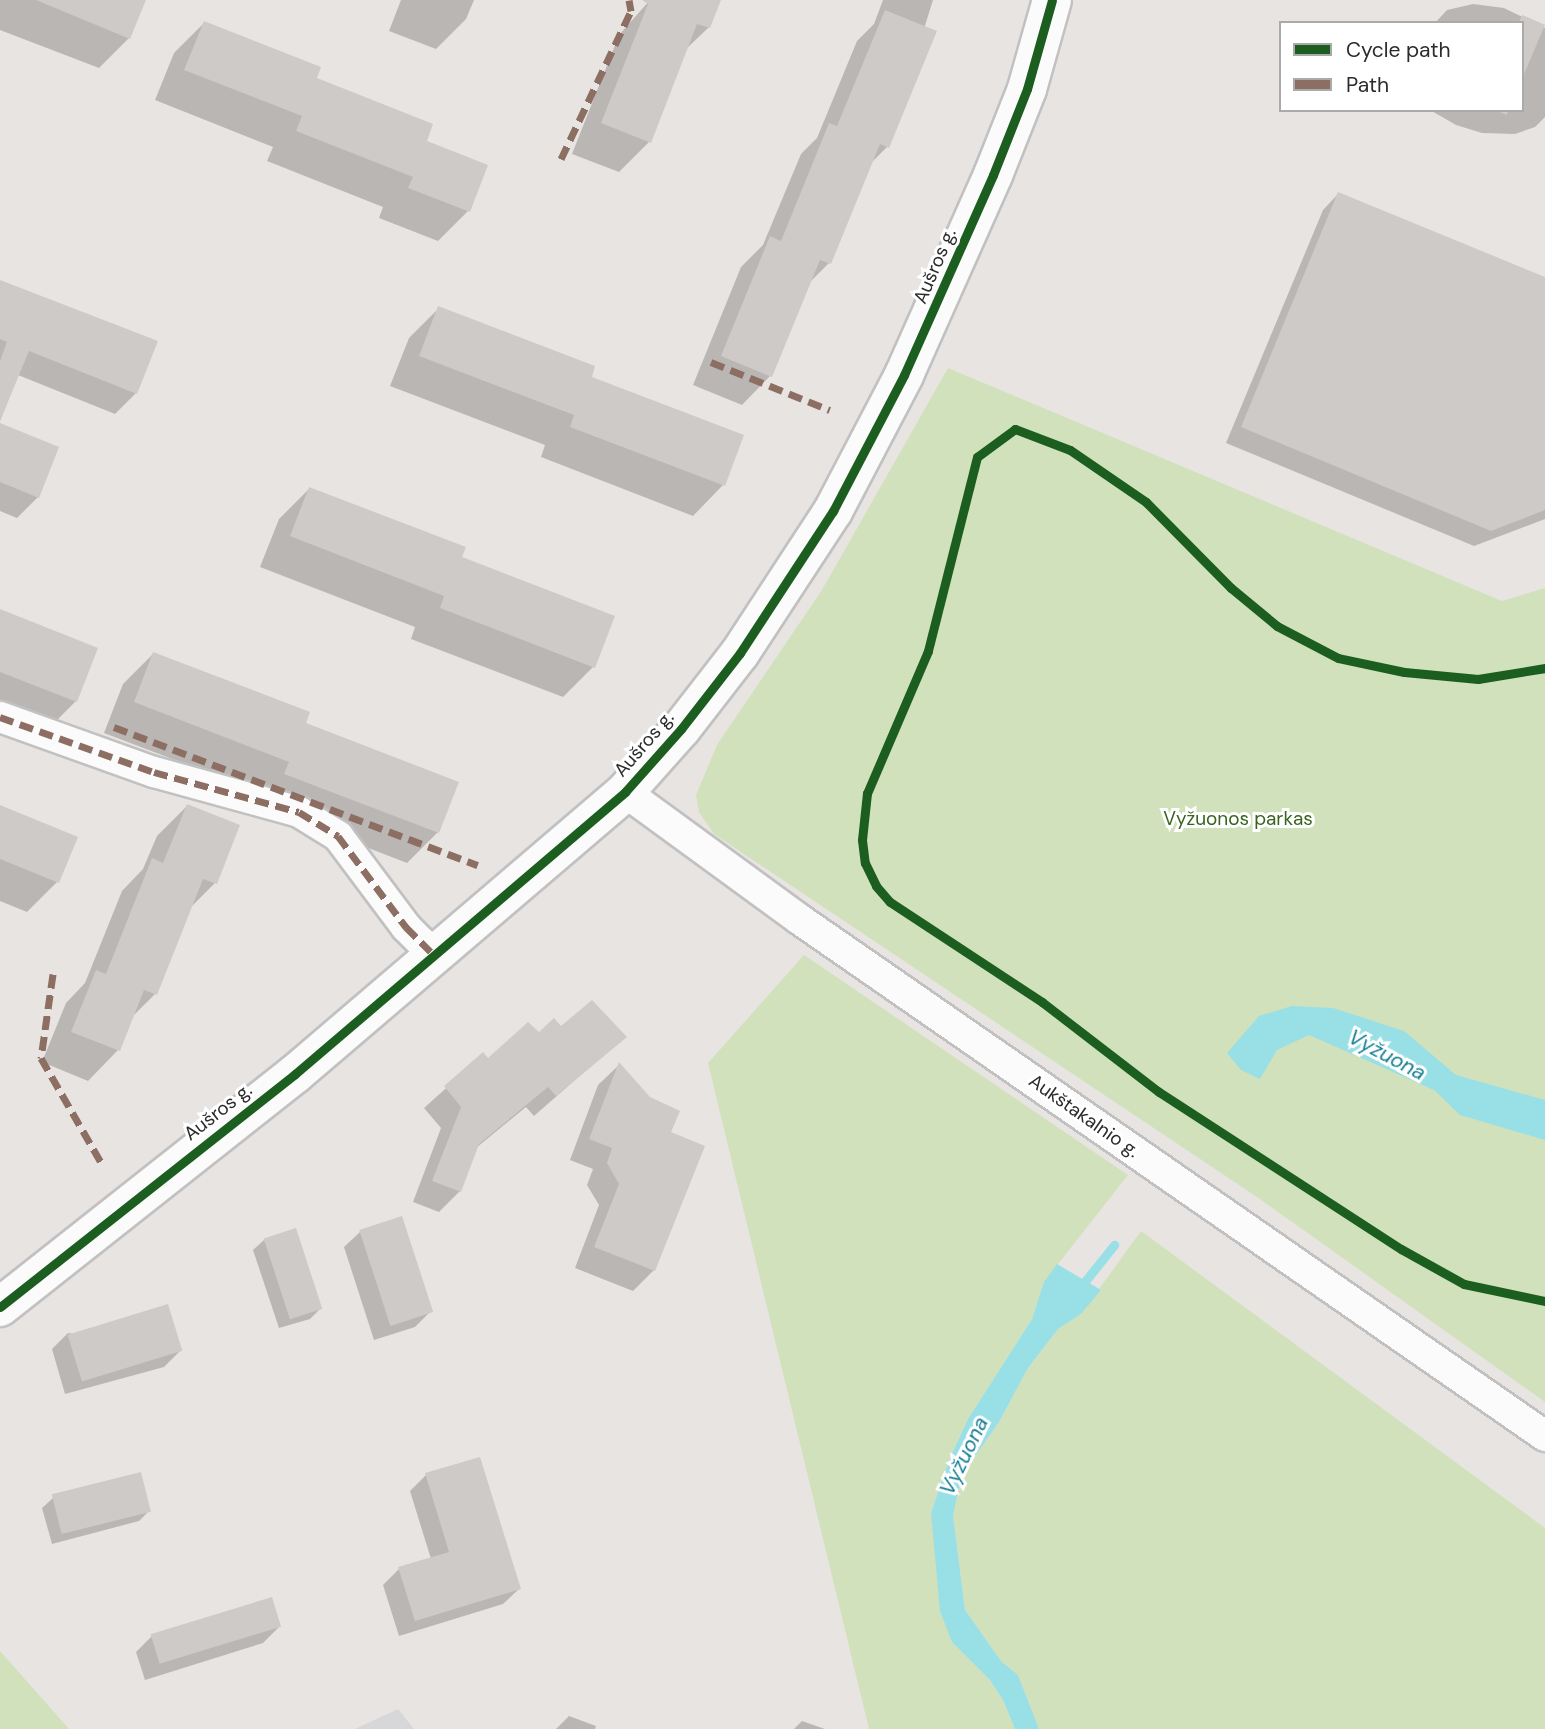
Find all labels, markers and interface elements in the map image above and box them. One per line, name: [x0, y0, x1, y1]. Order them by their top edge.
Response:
legend: [1279, 21, 1524, 112]
text: Cycle path: [1346, 36, 1451, 64]
text: Path: [1346, 71, 1389, 99]
street label: Aušros g.: [909, 225, 961, 307]
street label: Aušros g.: [609, 706, 679, 782]
park label: Vyžuonos parkas: [1163, 808, 1313, 830]
water label: Vyžuona: [1344, 1024, 1430, 1086]
street label: Aukštakalnio g.: [1024, 1070, 1144, 1162]
street label: Aušros g.: [180, 1078, 256, 1146]
water label: Vyžuona: [934, 1413, 994, 1499]

